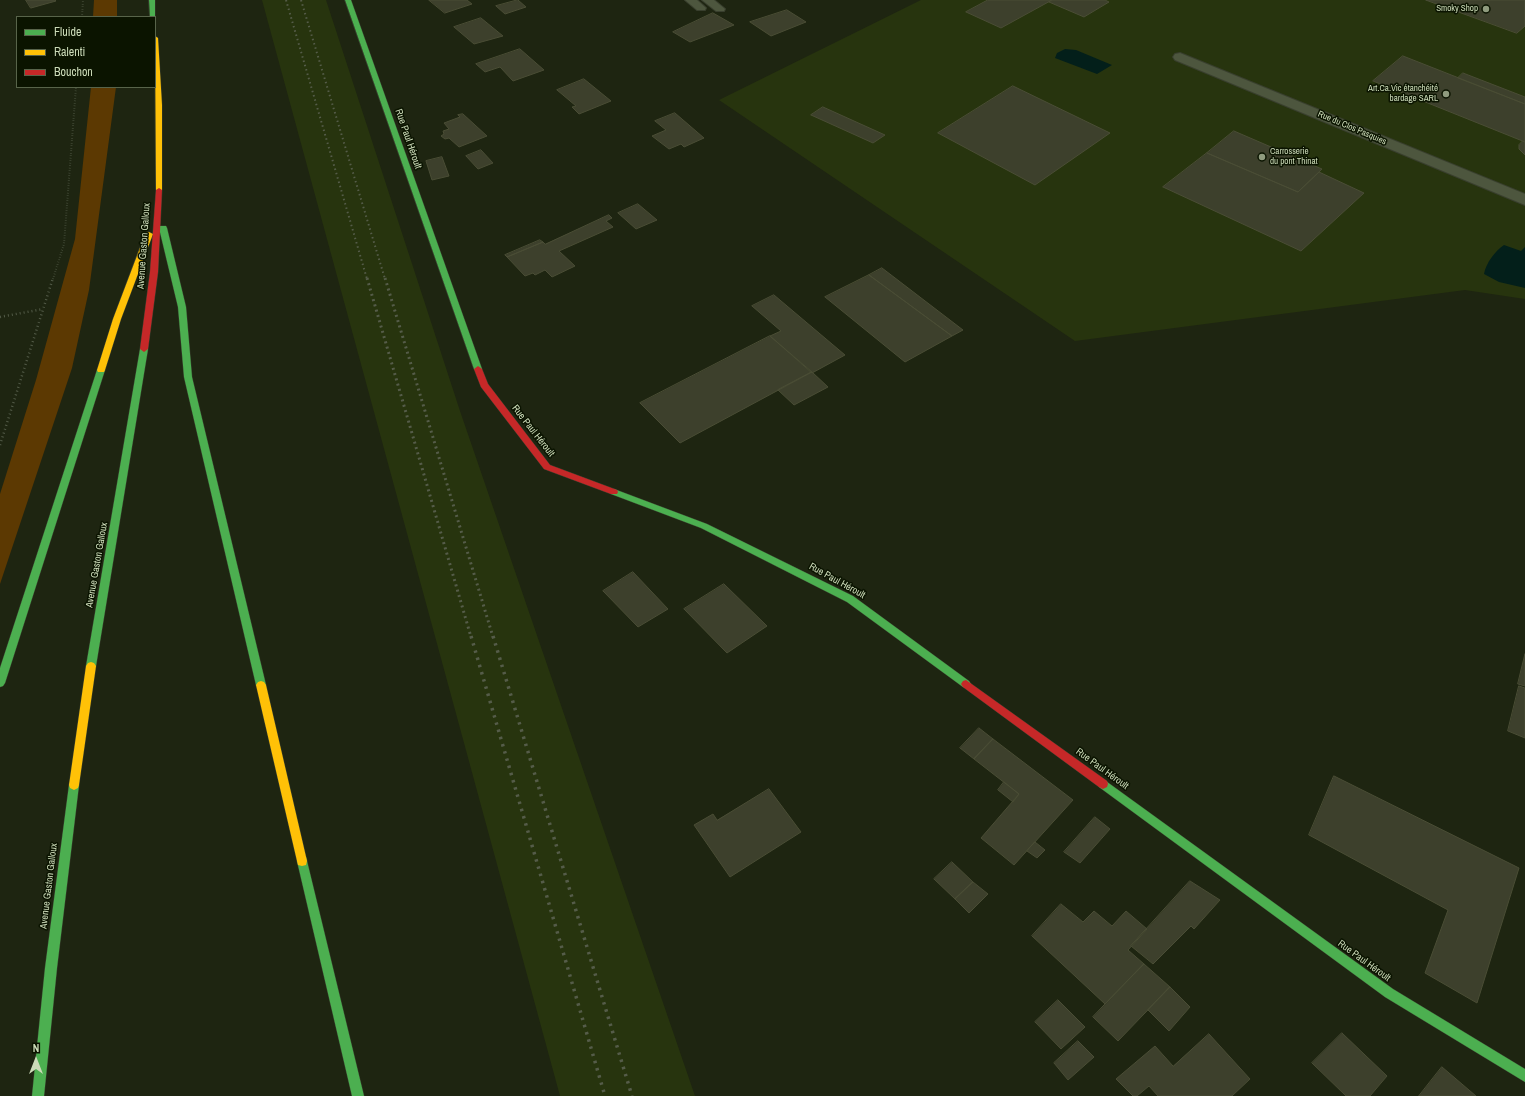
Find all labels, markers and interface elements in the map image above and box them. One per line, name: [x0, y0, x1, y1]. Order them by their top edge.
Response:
place label: Smoky Shop: [1436, 4, 1478, 14]
marker: Smoky Shop: [1481, 4, 1491, 14]
legend: [16, 16, 156, 88]
text: Fluide: [54, 24, 81, 40]
text: Ralenti: [54, 44, 85, 60]
text: Bouchon: [54, 64, 93, 80]
place label: Art.Ca.Vic étanchéité bardage SARL: [1368, 84, 1438, 105]
marker: Art.Ca.Vic étanchéité bardage SARL: [1441, 89, 1451, 99]
street label: Rue Paul Héroult: [392, 108, 424, 170]
street label: Rue du Clos Pasquies: [1316, 109, 1388, 147]
place label: Carrosserie du pont Thinat: [1270, 147, 1318, 168]
marker: Carrosserie du pont Thinat: [1257, 152, 1267, 162]
street label: Avenue Gaston Galloux: [135, 202, 153, 290]
street label: Rue Paul Héroult: [509, 403, 557, 459]
street label: Avenue Gaston Galloux: [84, 521, 110, 609]
street label: Rue Paul Héroult: [807, 561, 867, 601]
street label: Rue Paul Héroult: [1073, 746, 1131, 792]
street label: Avenue Gaston Galloux: [38, 842, 60, 930]
street label: Rue Paul Héroult: [1335, 938, 1393, 984]
north arrow: [16, 1040, 56, 1080]
text: N: [33, 1041, 39, 1055]

